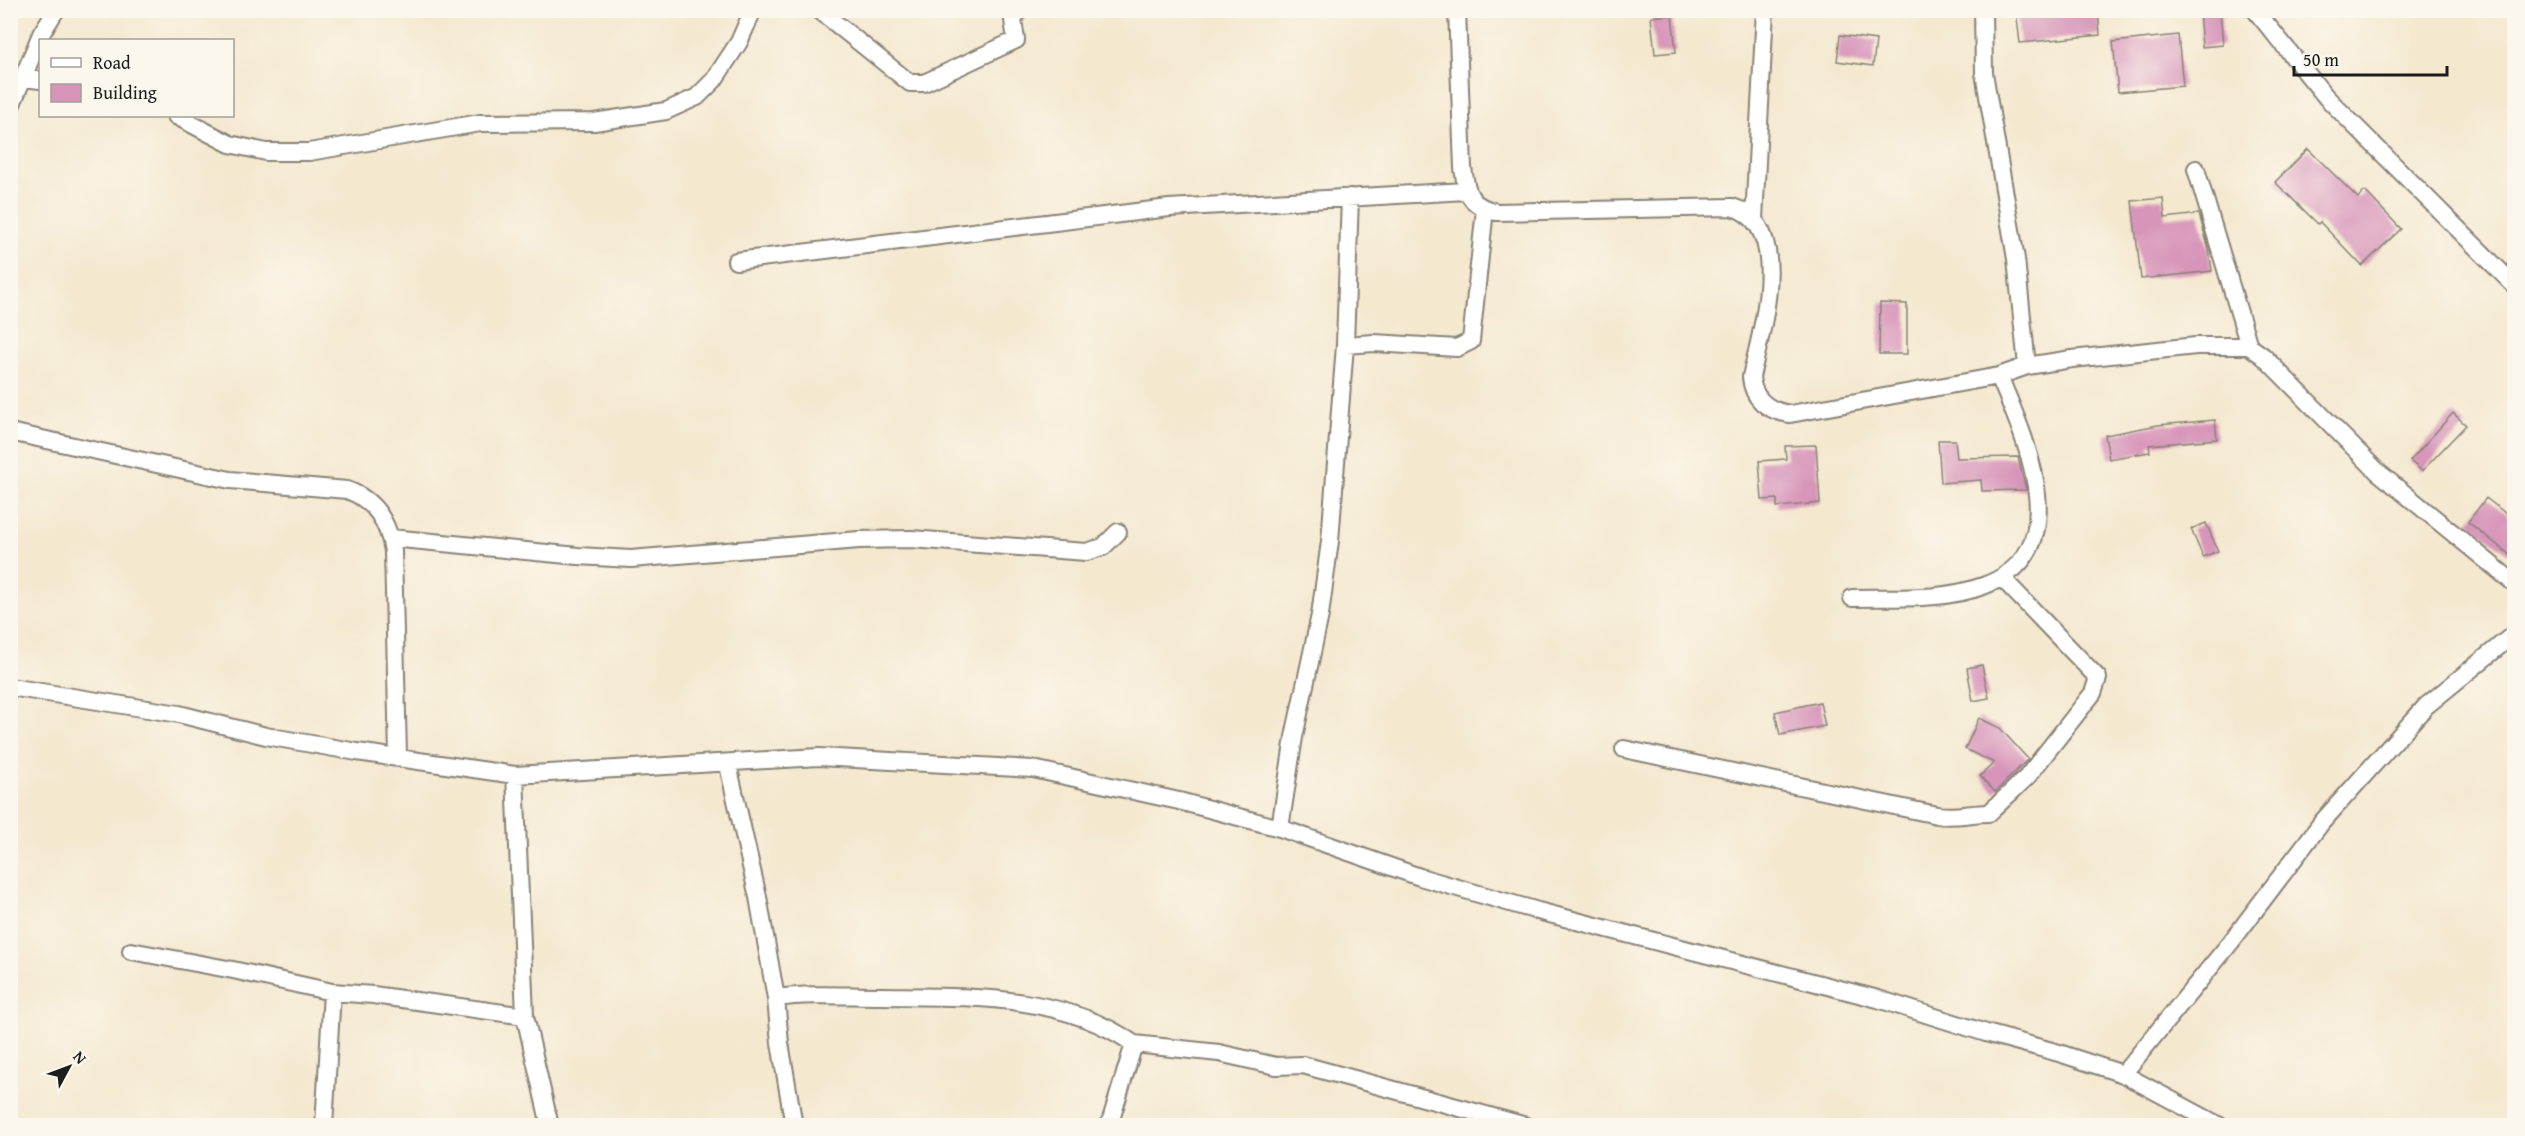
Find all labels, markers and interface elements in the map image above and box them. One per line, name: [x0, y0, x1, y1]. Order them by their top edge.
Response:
legend: [39, 39, 234, 117]
scale bar: [2294, 39, 2447, 77]
text: 50 m: [2303, 46, 2339, 73]
text: Road: [93, 49, 131, 76]
text: Building: [93, 79, 157, 106]
north arrow: [39, 1037, 99, 1097]
text: N: [68, 1045, 93, 1069]

